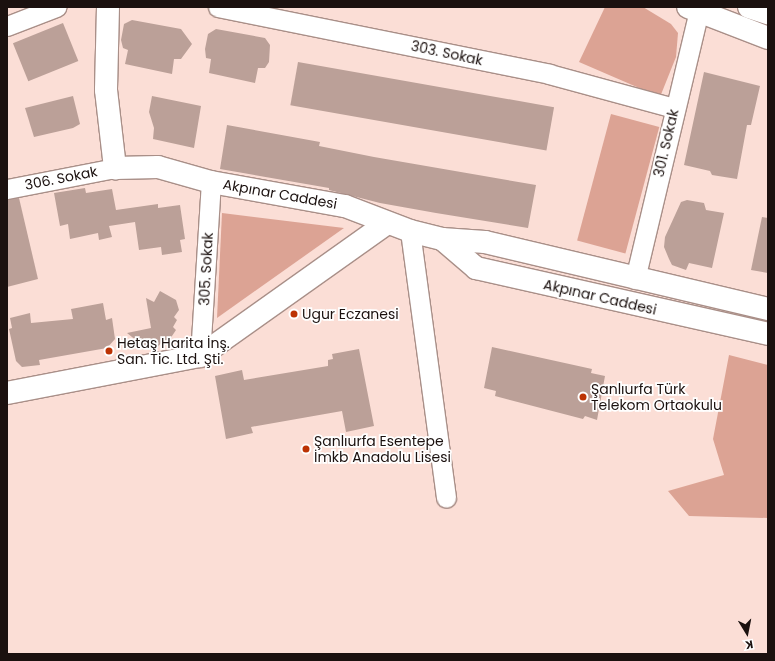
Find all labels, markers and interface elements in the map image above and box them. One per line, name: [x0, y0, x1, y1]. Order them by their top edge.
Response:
street label: 303. Sokak: [410, 37, 484, 69]
street label: 301. Sokak: [650, 107, 682, 179]
street label: 306. Sokak: [23, 163, 99, 193]
street label: Akpınar Caddesi: [222, 176, 338, 212]
street label: 305. Sokak: [196, 232, 216, 306]
street label: Akpınar Caddesi: [542, 276, 658, 318]
place label: Ugur Eczanesi: [302, 306, 399, 322]
marker: Ugur Eczanesi: [289, 309, 299, 319]
place label: Hetaş Harita İnş. San. Tic. Ltd. Şti.: [117, 335, 230, 368]
marker: Hetaş Harita İnş. San. Tic. Ltd. Şti.: [104, 346, 114, 356]
place label: Şanlıurfa Türk Telekom Ortaokulu: [591, 381, 722, 414]
marker: Şanlıurfa Türk Telekom Ortaokulu: [578, 392, 588, 402]
place label: Şanlıurfa Esentepe İmkb Anadolu Lisesi: [314, 433, 451, 466]
marker: Şanlıurfa Esentepe İmkb Anadolu Lisesi: [301, 444, 311, 454]
north arrow: [727, 613, 767, 653]
text: K: [744, 636, 754, 653]

